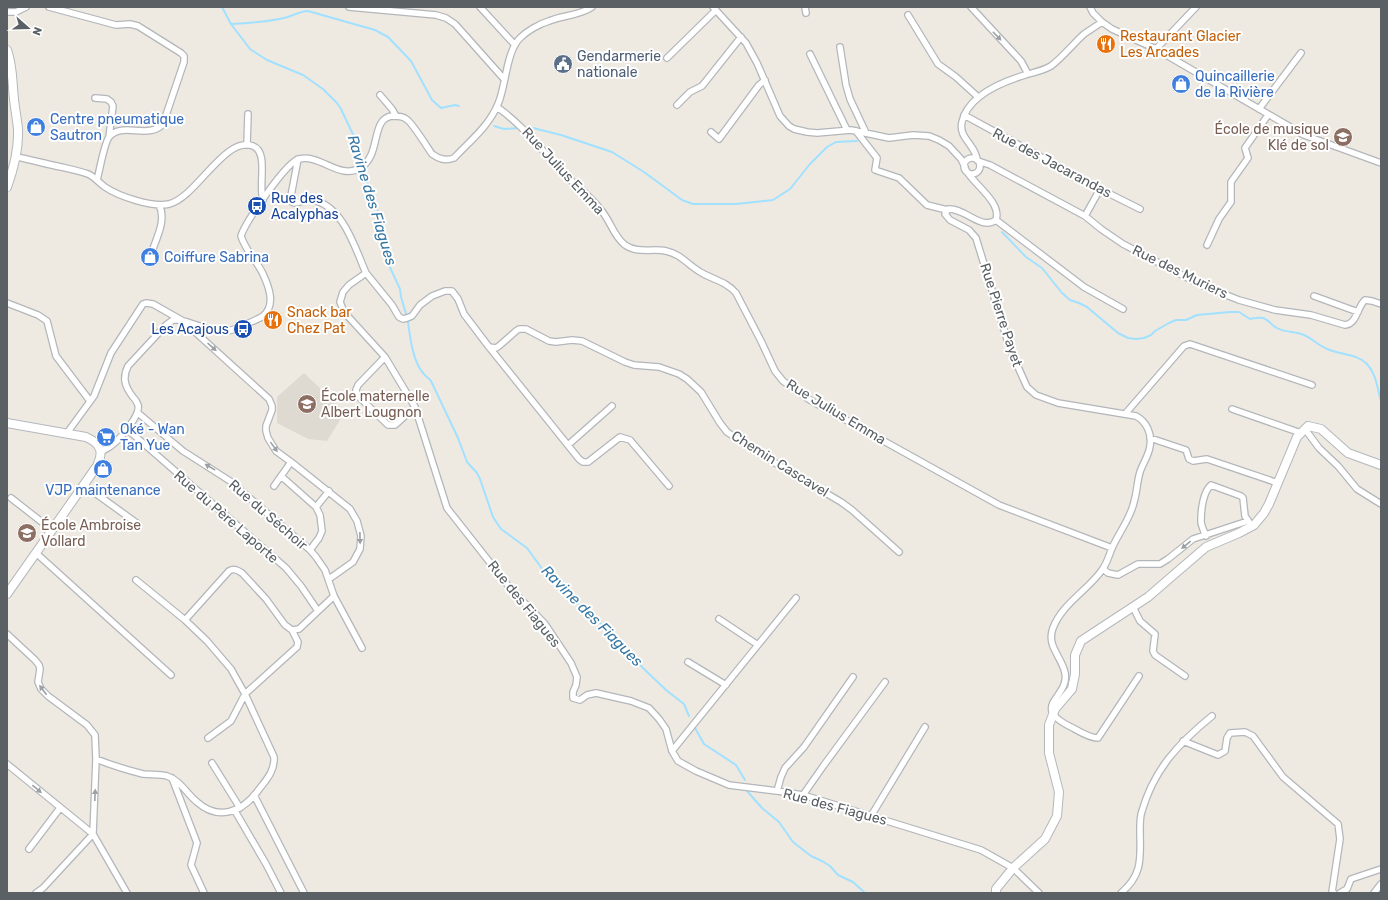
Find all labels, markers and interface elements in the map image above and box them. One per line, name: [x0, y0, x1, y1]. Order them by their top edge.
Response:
north arrow: [8, 8, 48, 48]
text: N: [29, 25, 44, 37]
place label: Restaurant Glacier Les Arcades: [1120, 28, 1242, 61]
one-way arrow: [992, 31, 1002, 41]
restaurant icon: Restaurant Glacier Les Arcades: [1095, 33, 1117, 55]
place label: Gendarmerie nationale: [577, 48, 661, 81]
public building icon: Gendarmerie nationale: [552, 53, 574, 75]
place label: Quincaillerie de la Rivière: [1195, 68, 1275, 101]
shop icon: Quincaillerie de la Rivière: [1170, 73, 1192, 95]
place label: Centre pneumatique Sautron: [50, 111, 184, 144]
shop icon: Centre pneumatique Sautron: [25, 116, 47, 138]
place label: École de musique Klé de sol: [1215, 120, 1329, 154]
street label: Rue Julius Emma: [518, 124, 608, 218]
street label: Rue des Jacarandas: [990, 124, 1114, 202]
school or university icon: École de musique Klé de sol: [1332, 126, 1354, 148]
water label: Ravine des Fiagues: [344, 133, 401, 268]
place label: Rue des Acalyphas: [271, 190, 339, 223]
bus stop icon: Rue des Acalyphas: [246, 195, 268, 217]
street label: Rue des Muriers: [1129, 242, 1231, 302]
shop icon: Coiffure Sabrina: [139, 246, 161, 268]
place label: Coiffure Sabrina: [164, 249, 269, 266]
street label: Rue Pierre Payet: [976, 261, 1026, 369]
place label: Snack bar Chez Pat: [287, 304, 352, 337]
restaurant icon: Snack bar Chez Pat: [262, 309, 284, 331]
bus stop icon: Les Acajous: [232, 318, 254, 340]
place label: Les Acajous: [151, 321, 229, 338]
one-way arrow: [207, 342, 217, 352]
street label: Rue Julius Emma: [783, 376, 889, 448]
place label: École maternelle Albert Lougnon: [321, 387, 430, 421]
school or university icon: École maternelle Albert Lougnon: [296, 393, 318, 415]
place label: Oké - Wan Tan Yue: [120, 421, 185, 454]
supermarket icon: Oké - Wan Tan Yue: [95, 426, 117, 448]
street label: Chemin Cascavel: [728, 427, 832, 501]
one-way arrow: [270, 442, 278, 453]
shop icon: VJP maintenance: [92, 458, 114, 480]
one-way arrow: [204, 464, 216, 471]
street label: Rue du Père Laporte: [170, 467, 282, 567]
street label: Rue du Séchoir: [225, 476, 311, 554]
place label: VJP maintenance: [45, 482, 161, 499]
place label: École Ambroise Vollard: [41, 516, 141, 550]
school or university icon: École Ambroise Vollard: [16, 522, 38, 544]
one-way arrow: [357, 532, 363, 545]
one-way arrow: [1180, 540, 1191, 549]
street label: Rue des Fiagues: [484, 557, 564, 651]
water label: Ravine des Fiagues: [538, 562, 647, 671]
one-way arrow: [39, 684, 47, 695]
one-way arrow: [32, 784, 42, 793]
street label: Rue des Fiagues: [781, 785, 889, 829]
one-way arrow: [91, 789, 98, 801]

